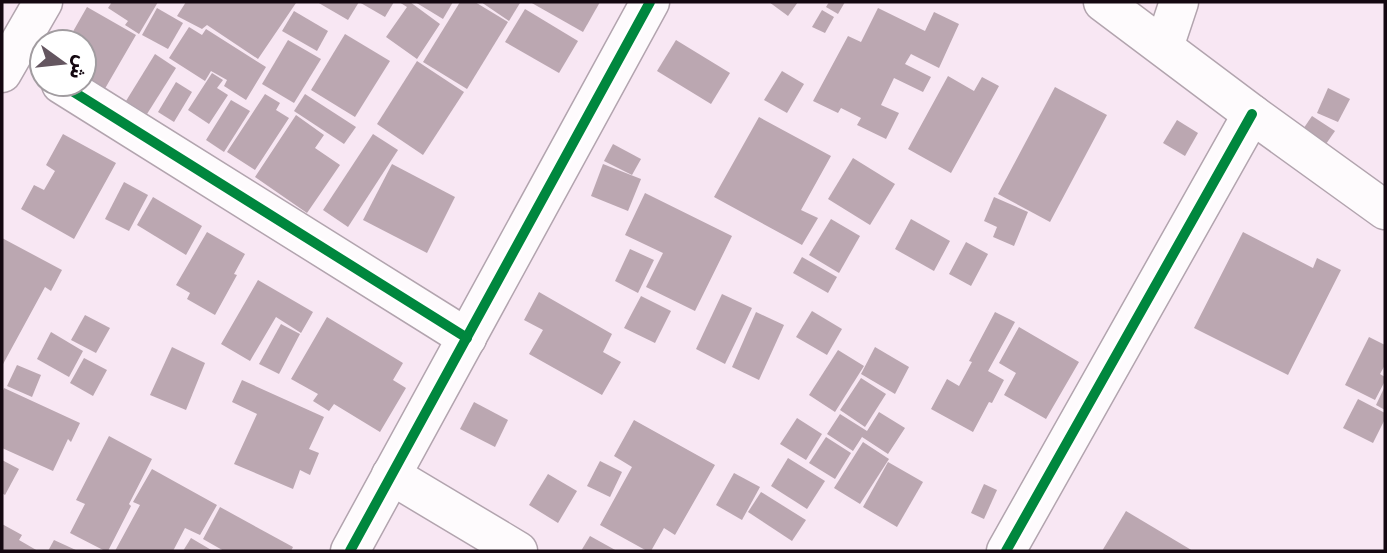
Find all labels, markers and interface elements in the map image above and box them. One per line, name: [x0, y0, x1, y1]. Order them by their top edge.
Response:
north arrow: [28, 28, 98, 98]
text: ش: [65, 53, 93, 82]

